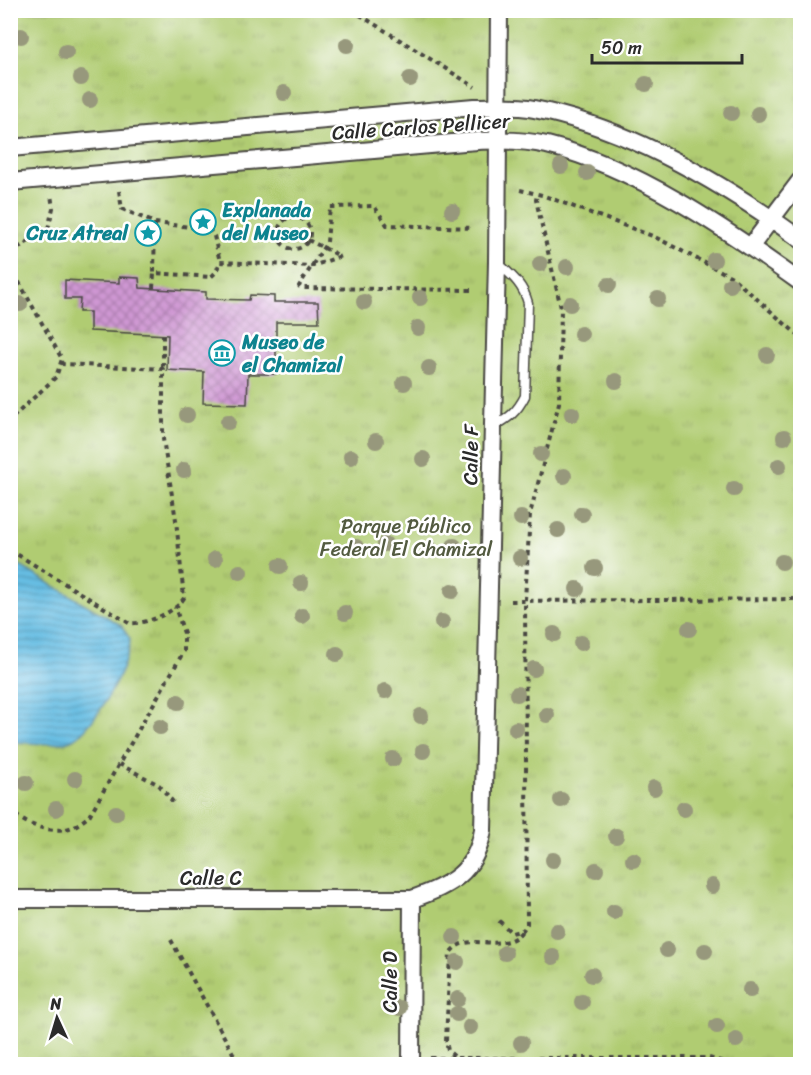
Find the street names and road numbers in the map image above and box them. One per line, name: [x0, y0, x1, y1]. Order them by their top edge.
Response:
street label: Calle Carlos Pellicer: [331, 103, 512, 151]
street label: Calle F: [453, 422, 489, 485]
street label: Calle C: [180, 861, 242, 896]
street label: Calle D: [373, 951, 408, 1013]

